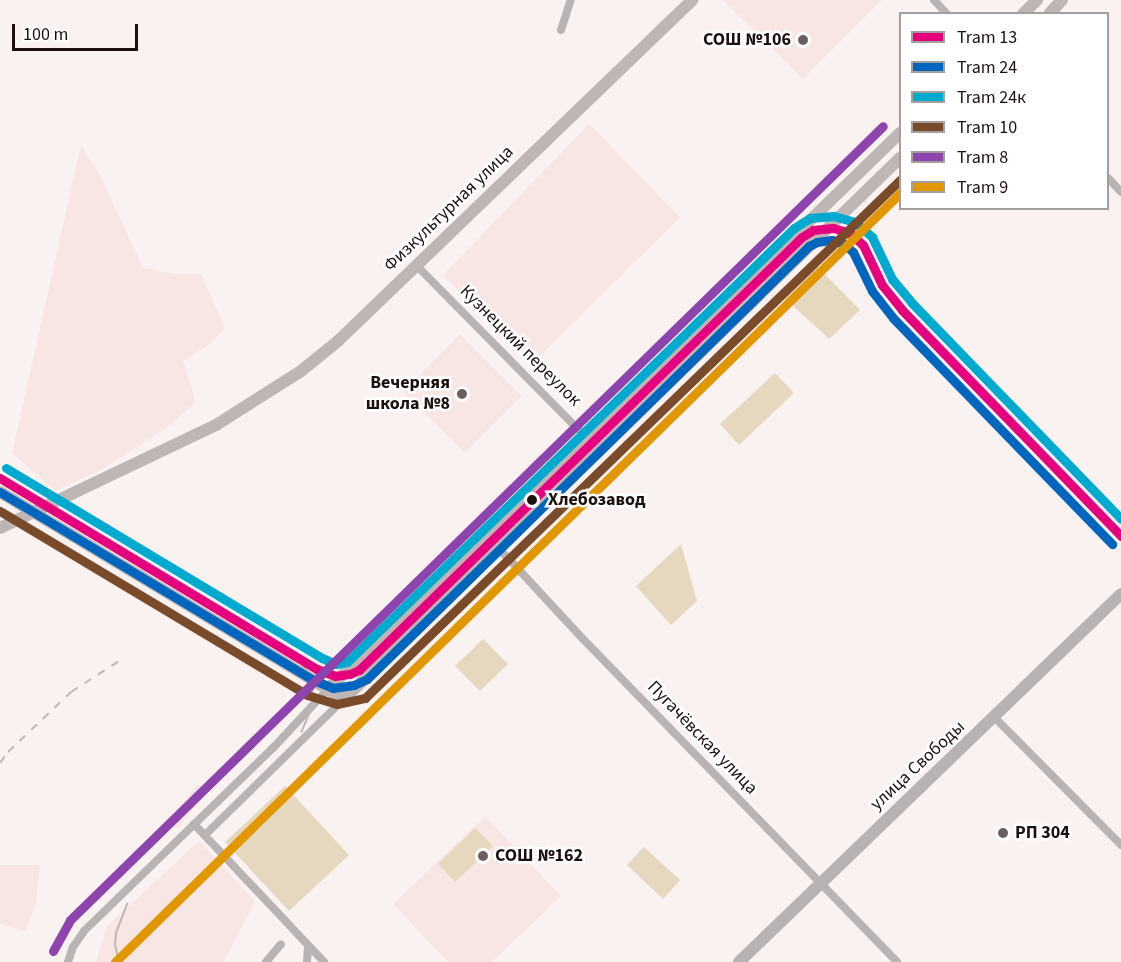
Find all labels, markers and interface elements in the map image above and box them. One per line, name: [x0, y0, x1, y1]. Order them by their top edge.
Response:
scale bar: [15, 12, 141, 50]
legend: [899, 12, 1109, 210]
text: 100 m: [23, 22, 68, 47]
text: Tram 13: [957, 25, 1017, 50]
place label: СОШ №106: [703, 29, 791, 51]
marker: СОШ №106: [796, 33, 810, 47]
text: Tram 24: [957, 55, 1017, 80]
text: Tram 24к: [957, 85, 1026, 110]
text: Tram 10: [957, 115, 1017, 140]
street label: Физкультурная улица: [380, 142, 518, 276]
text: Tram 8: [957, 145, 1008, 170]
text: Tram 9: [957, 175, 1008, 200]
street label: Кузнецкий переулок: [455, 281, 585, 411]
place label: Вечерняя школа №8: [366, 373, 450, 416]
marker: Вечерняя школа №8: [455, 387, 469, 401]
marker: Хлебозавод: [521, 489, 543, 511]
place label: Хлебозавод: [548, 489, 646, 511]
street label: Пугачёвская улица: [642, 677, 762, 799]
street label: улица Свободы: [866, 717, 970, 815]
place label: РП 304: [1015, 822, 1070, 844]
marker: РП 304: [996, 826, 1010, 840]
place label: СОШ №162: [495, 845, 583, 867]
marker: СОШ №162: [476, 849, 490, 863]

